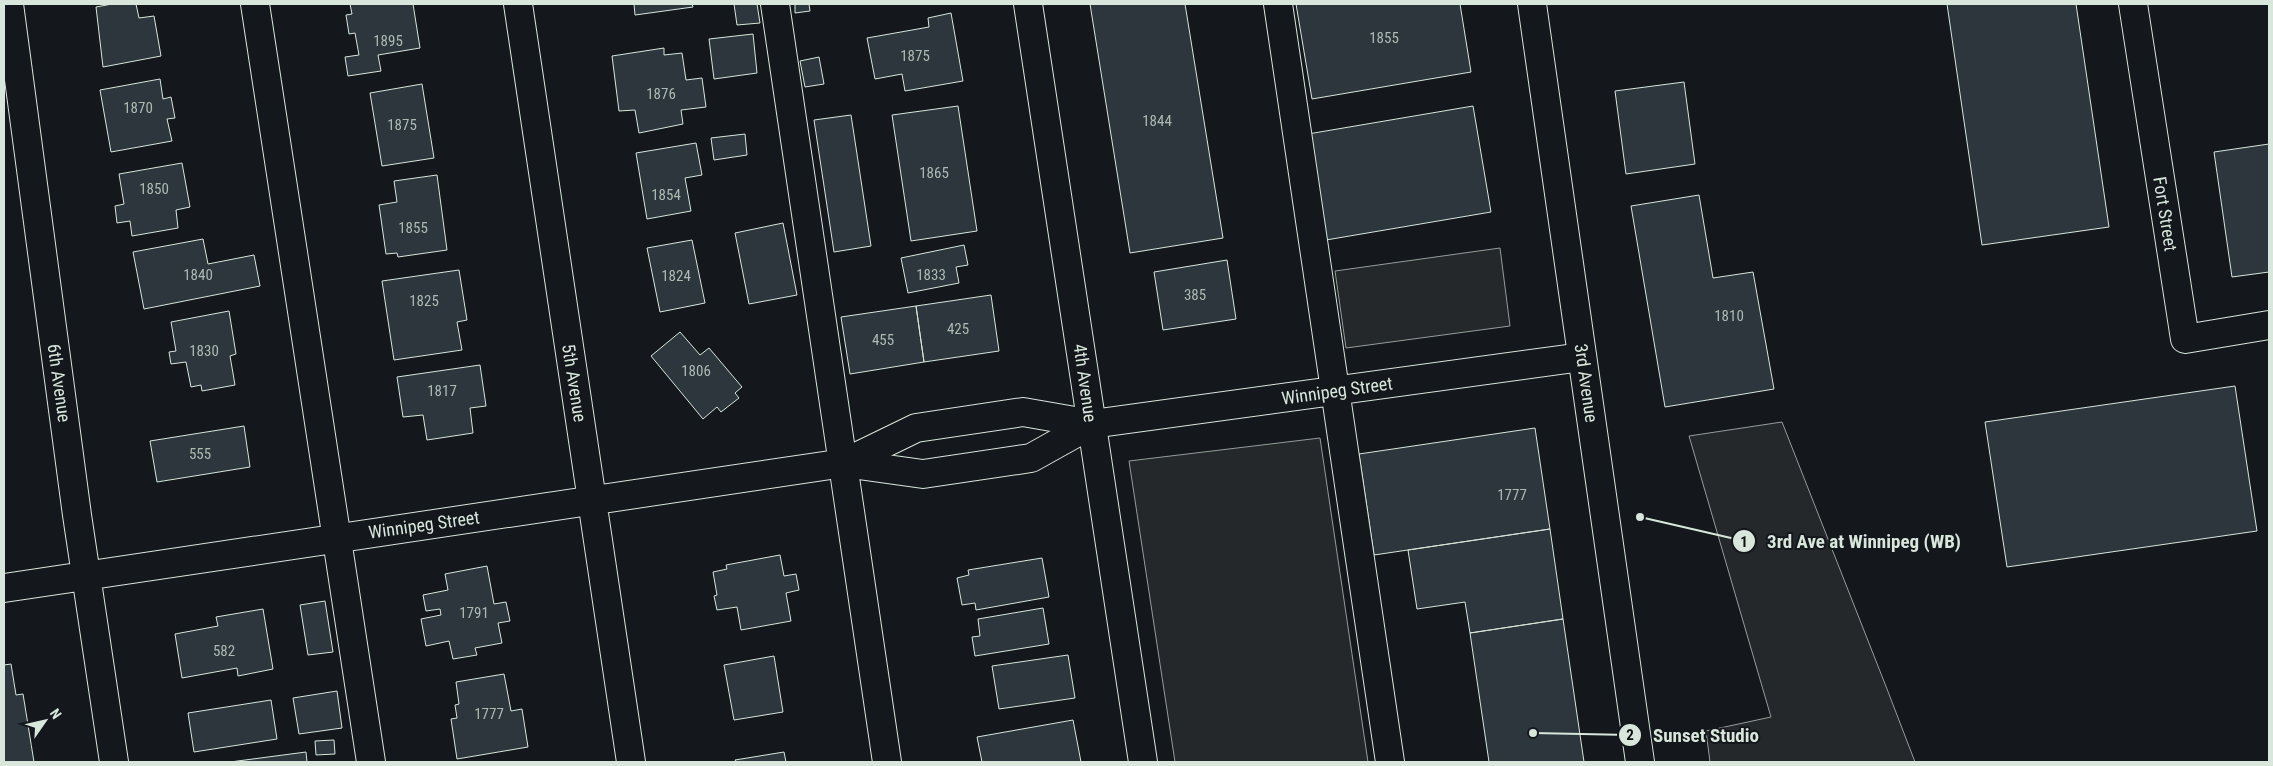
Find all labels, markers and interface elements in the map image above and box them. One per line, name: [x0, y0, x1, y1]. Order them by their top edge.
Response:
house number: 1855: [1369, 29, 1399, 47]
house number: 1895: [373, 32, 403, 50]
house number: 1875: [900, 47, 930, 65]
house number: 1876: [646, 85, 676, 103]
house number: 1870: [123, 99, 153, 117]
house number: 1844: [1142, 112, 1172, 130]
house number: 1875: [387, 116, 417, 134]
house number: 1865: [919, 164, 949, 182]
street label: Fort Street: [2149, 175, 2182, 253]
house number: 1850: [139, 180, 169, 198]
house number: 1854: [651, 186, 681, 204]
house number: 1855: [398, 219, 428, 237]
house number: 1840: [183, 266, 213, 284]
house number: 1833: [916, 266, 946, 284]
house number: 1824: [661, 267, 691, 285]
house number: 385: [1184, 286, 1206, 304]
house number: 1825: [409, 292, 439, 310]
house number: 1810: [1714, 307, 1744, 325]
house number: 425: [947, 320, 969, 338]
house number: 455: [872, 331, 894, 349]
street label: 6th Avenue: [44, 342, 75, 423]
house number: 1830: [189, 342, 219, 360]
street label: 5th Avenue: [558, 342, 591, 424]
street label: 4th Avenue: [1070, 342, 1101, 423]
street label: 3rd Avenue: [1571, 342, 1602, 424]
house number: 1806: [681, 362, 711, 380]
street label: Winnipeg Street: [1280, 372, 1394, 409]
house number: 1817: [427, 382, 457, 400]
house number: 555: [189, 445, 211, 463]
house number: 1777: [1497, 486, 1527, 504]
street label: Winnipeg Street: [367, 506, 481, 543]
callout: 3rd Ave at Winnipeg (WB): [1732, 524, 1971, 558]
text: 3rd Ave at Winnipeg (WB): [1767, 530, 1961, 553]
text: 1: [1740, 533, 1748, 551]
house number: 1791: [459, 604, 489, 622]
house number: 582: [213, 642, 235, 660]
north arrow: [20, 696, 70, 746]
house number: 1777: [474, 705, 504, 723]
text: N: [47, 706, 65, 722]
callout: Sunset Studio: [1618, 718, 1769, 752]
text: Sunset Studio: [1653, 724, 1759, 747]
text: 2: [1626, 726, 1634, 744]

